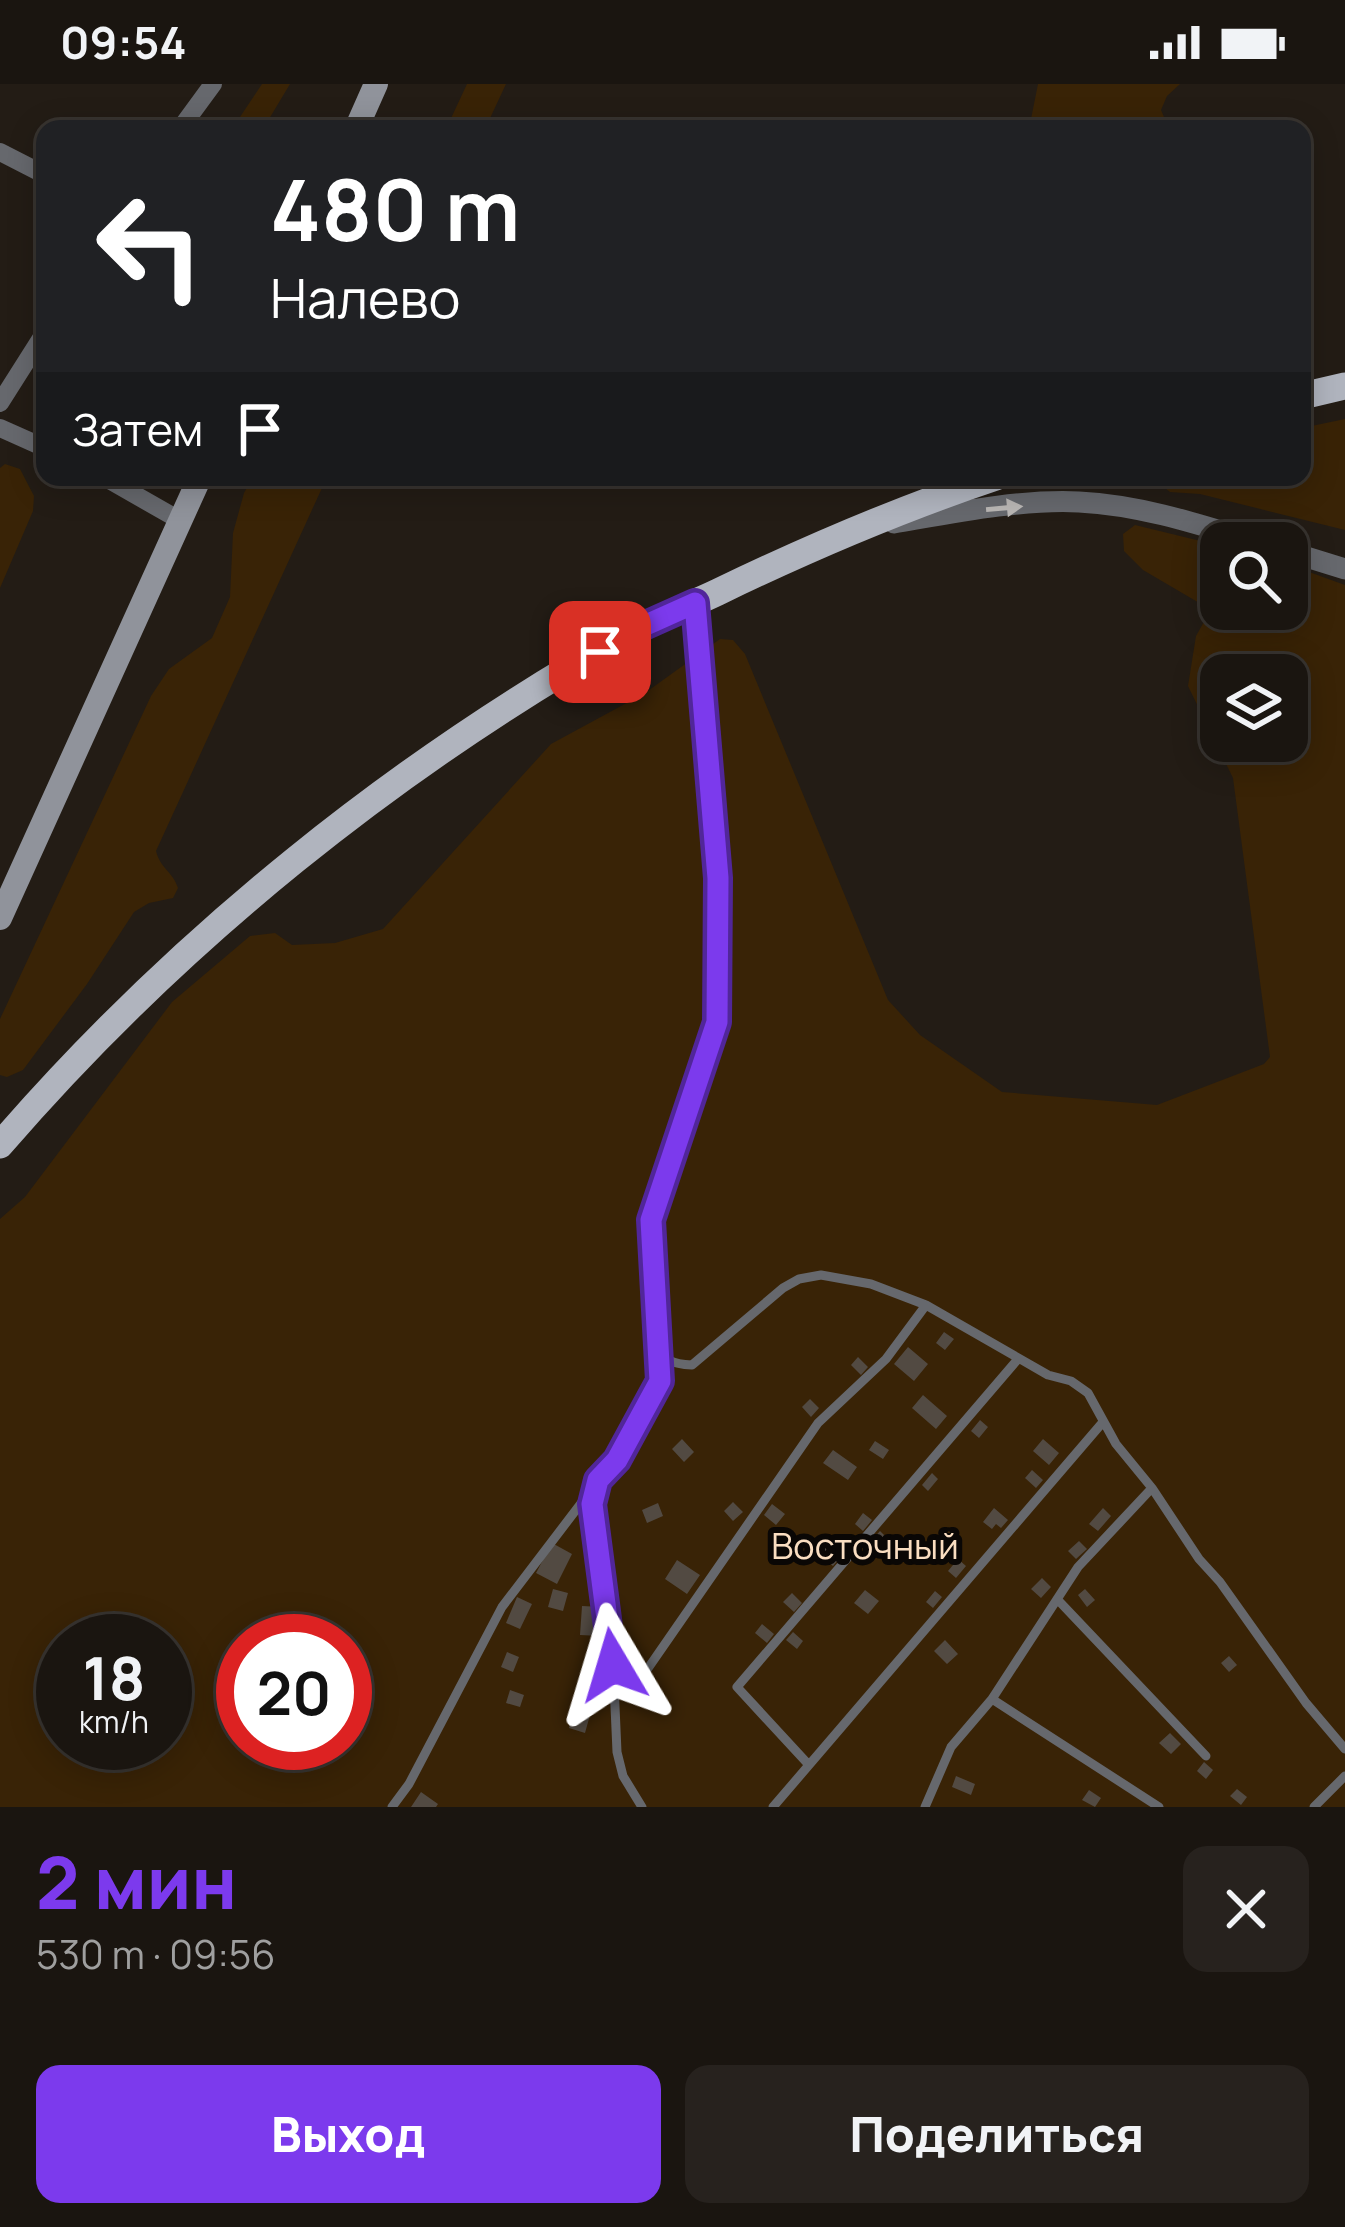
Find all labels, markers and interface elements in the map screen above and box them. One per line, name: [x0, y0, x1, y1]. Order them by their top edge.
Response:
text: 09:54: [60, 11, 187, 73]
text: 480 m: [270, 151, 520, 266]
icon: left: [72, 168, 228, 324]
text: Налево: [270, 260, 460, 334]
icon: arrive: [227, 396, 293, 462]
text: Затем: [72, 398, 203, 460]
one-way arrow: [986, 498, 1023, 517]
map controls: [1200, 522, 1308, 762]
button: search: [1200, 522, 1308, 630]
pin: [549, 601, 651, 703]
icon: arrive: [567, 619, 633, 685]
button: layers: [1200, 654, 1308, 762]
park label: Восточный: [771, 1521, 959, 1570]
position arrow: [550, 1602, 676, 1728]
speed limit sign: 20: [216, 1614, 372, 1770]
text: 18: [82, 1636, 146, 1718]
text: km/h: [79, 1701, 149, 1742]
text: 2 мин: [36, 1832, 237, 1931]
button: close: [1183, 1846, 1309, 1972]
text: 530 m · 09:56: [36, 1927, 276, 1981]
button: Выход: [36, 2065, 661, 2203]
button: Поделиться: [685, 2065, 1309, 2203]

